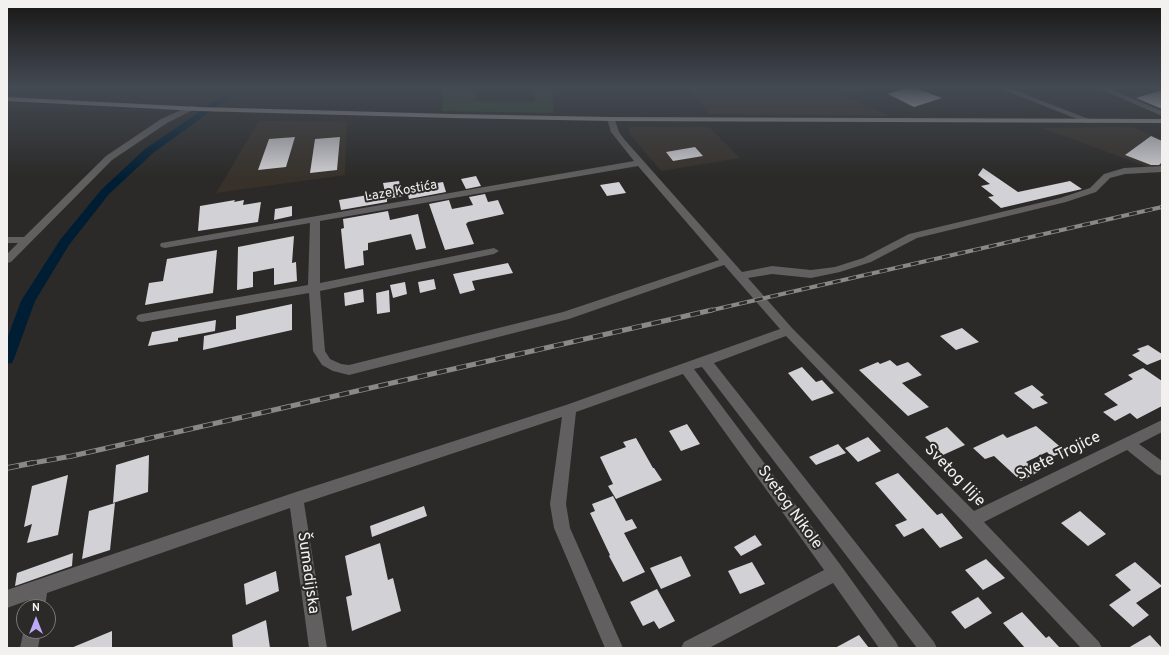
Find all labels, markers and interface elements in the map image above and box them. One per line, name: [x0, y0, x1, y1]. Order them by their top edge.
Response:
street label: Laze Kostića: [364, 178, 438, 206]
street label: Svete Trojice: [1014, 428, 1104, 486]
street label: Svetog Ilije: [919, 441, 989, 511]
street label: Svetog Nikole: [752, 462, 826, 554]
street label: Šumadijska: [292, 531, 322, 615]
north arrow: [16, 599, 56, 639]
text: N: [32, 601, 40, 615]

